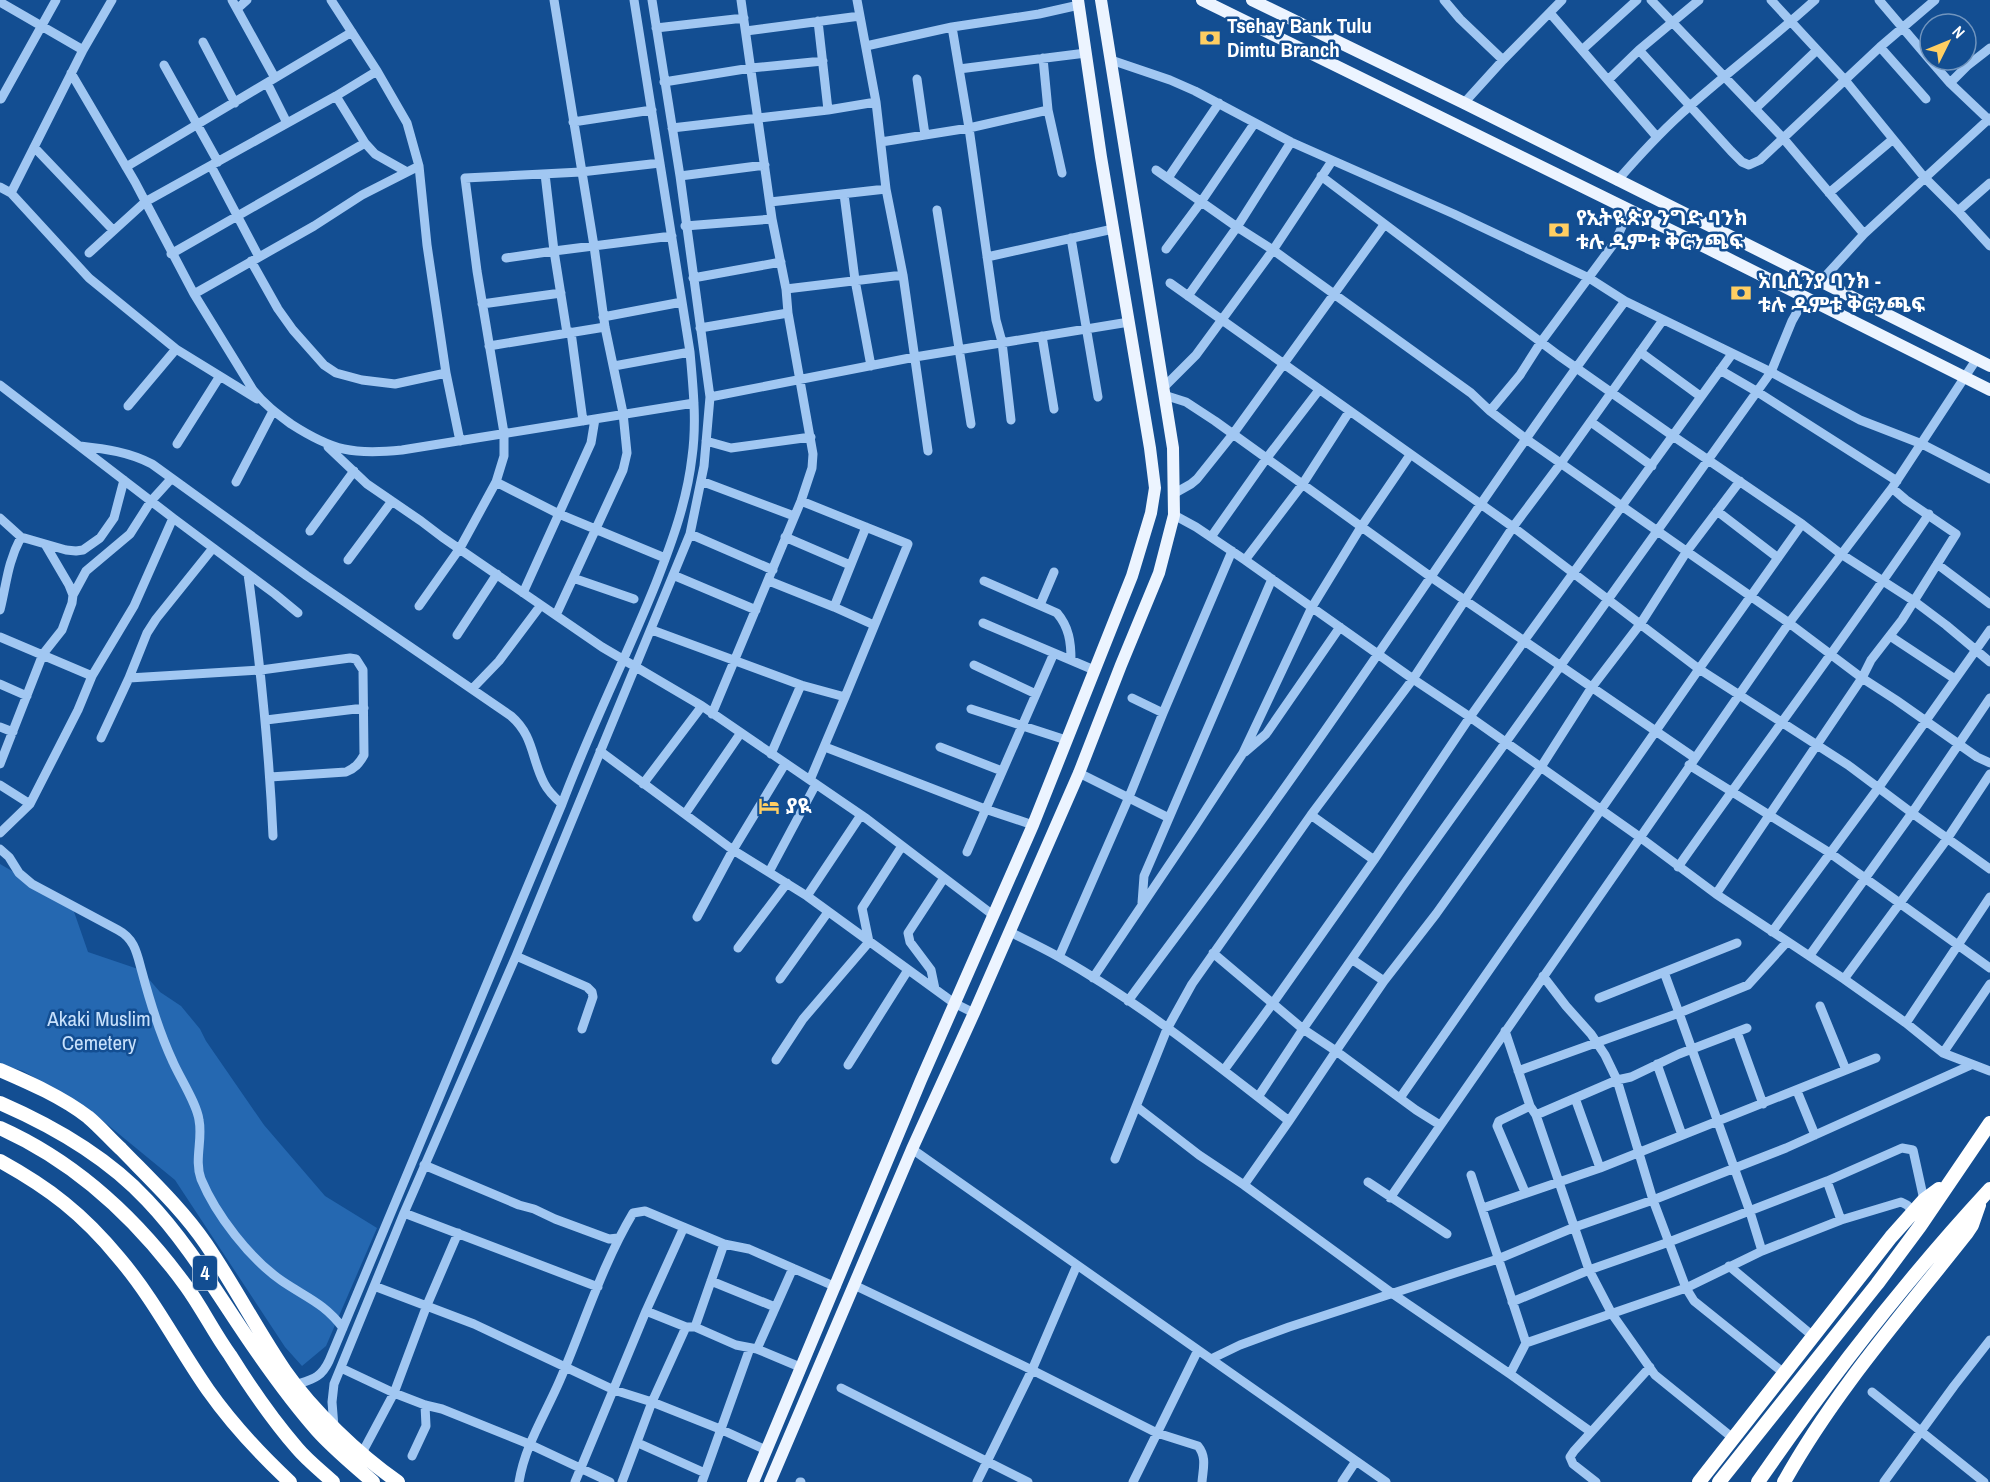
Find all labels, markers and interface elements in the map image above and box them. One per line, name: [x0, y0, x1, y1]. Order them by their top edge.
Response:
place label: Tsehay Bank Tulu Dimtu Branch: [1227, 11, 1372, 64]
north arrow: [1918, 12, 1978, 72]
text: N: [1948, 21, 1970, 43]
bank icon: Tsehay Bank Tulu Dimtu Branch: [1198, 26, 1222, 50]
place label: የኢትዪጵያ ንግድ ባንክ ቱሉ ዲምቱ ቅርንጫፍ: [1576, 203, 1748, 256]
bank icon: የኢትዪጵያ ንግድ ባንክ ቱሉ ዲምቱ ቅርንጫፍ: [1547, 218, 1571, 242]
place label: አቢሲንያ ባንክ - ቱሉ ዲምቱ ቅርንጫፍ: [1758, 266, 1925, 319]
bank icon: አቢሲንያ ባንክ - ቱሉ ዲምቱ ቅርንጫፍ: [1729, 281, 1753, 305]
place label: ያዪ: [786, 791, 812, 820]
hotel icon: ያዪ: [757, 794, 781, 818]
park label: Akaki Muslim Cemetery: [46, 1004, 151, 1057]
road number: 4: [193, 1256, 217, 1290]

